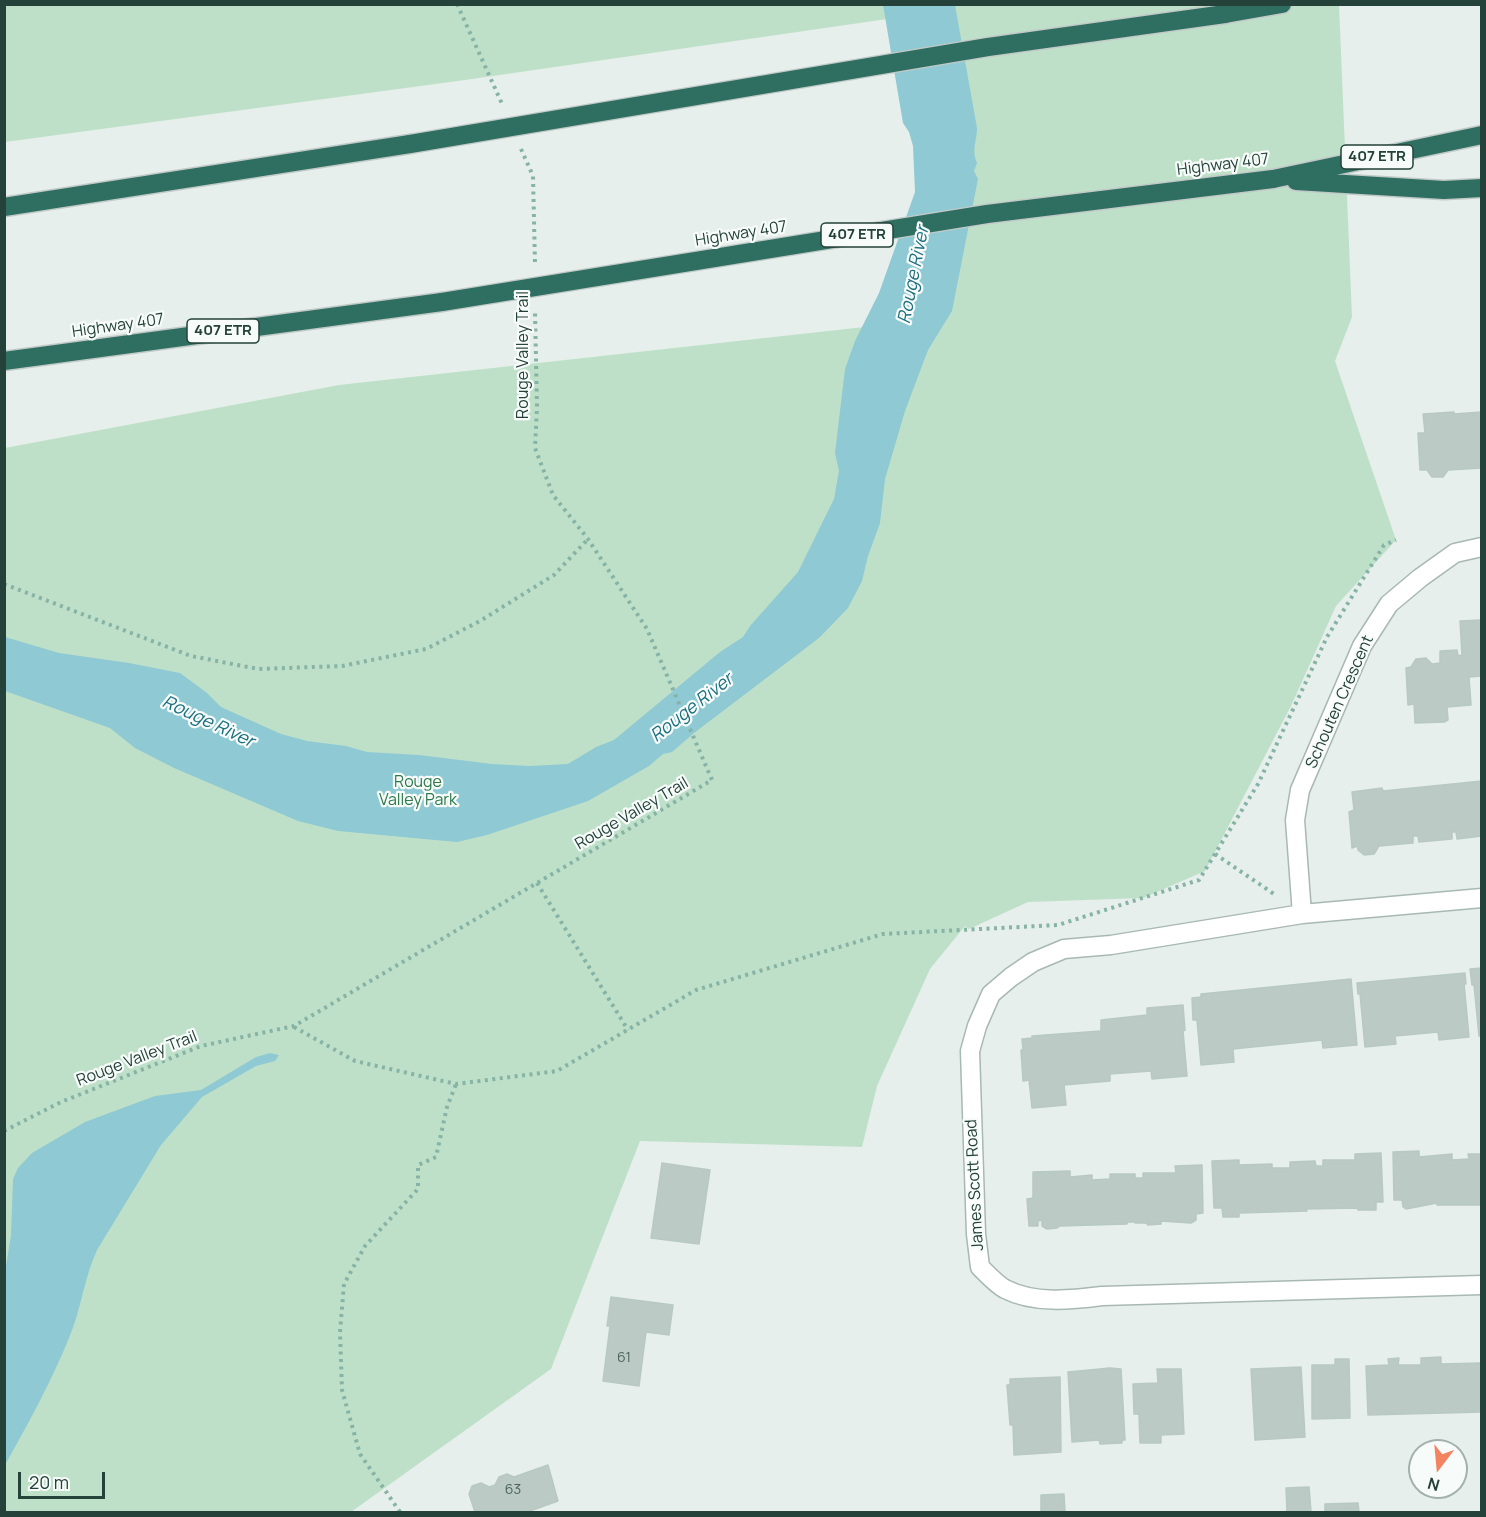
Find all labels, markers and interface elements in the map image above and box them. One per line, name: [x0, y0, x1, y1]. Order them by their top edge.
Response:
road number: 407 ETR: [1341, 145, 1413, 169]
street label: Highway 407: [1176, 150, 1270, 180]
street label: Highway 407: [694, 217, 788, 251]
road number: 407 ETR: [821, 223, 893, 247]
water label: Rouge River: [894, 224, 934, 326]
street label: Rouge Valley Trail: [514, 291, 534, 419]
street label: Highway 407: [71, 310, 165, 342]
road number: 407 ETR: [187, 319, 259, 343]
street label: Schouten Crescent: [1302, 633, 1378, 771]
water label: Rouge River: [646, 669, 738, 747]
water label: Rouge River: [159, 691, 257, 753]
park label: Rouge Valley Park: [379, 773, 457, 811]
street label: Rouge Valley Trail: [572, 774, 692, 854]
street label: Rouge Valley Trail: [74, 1027, 200, 1091]
street label: James Scott Road: [962, 1119, 988, 1251]
house number: 61: [617, 1350, 631, 1366]
north arrow: [1408, 1439, 1468, 1499]
scale bar: [21, 1460, 108, 1498]
text: 20 m: [29, 1470, 69, 1494]
text: N: [1425, 1472, 1442, 1497]
house number: 63: [505, 1482, 521, 1498]

